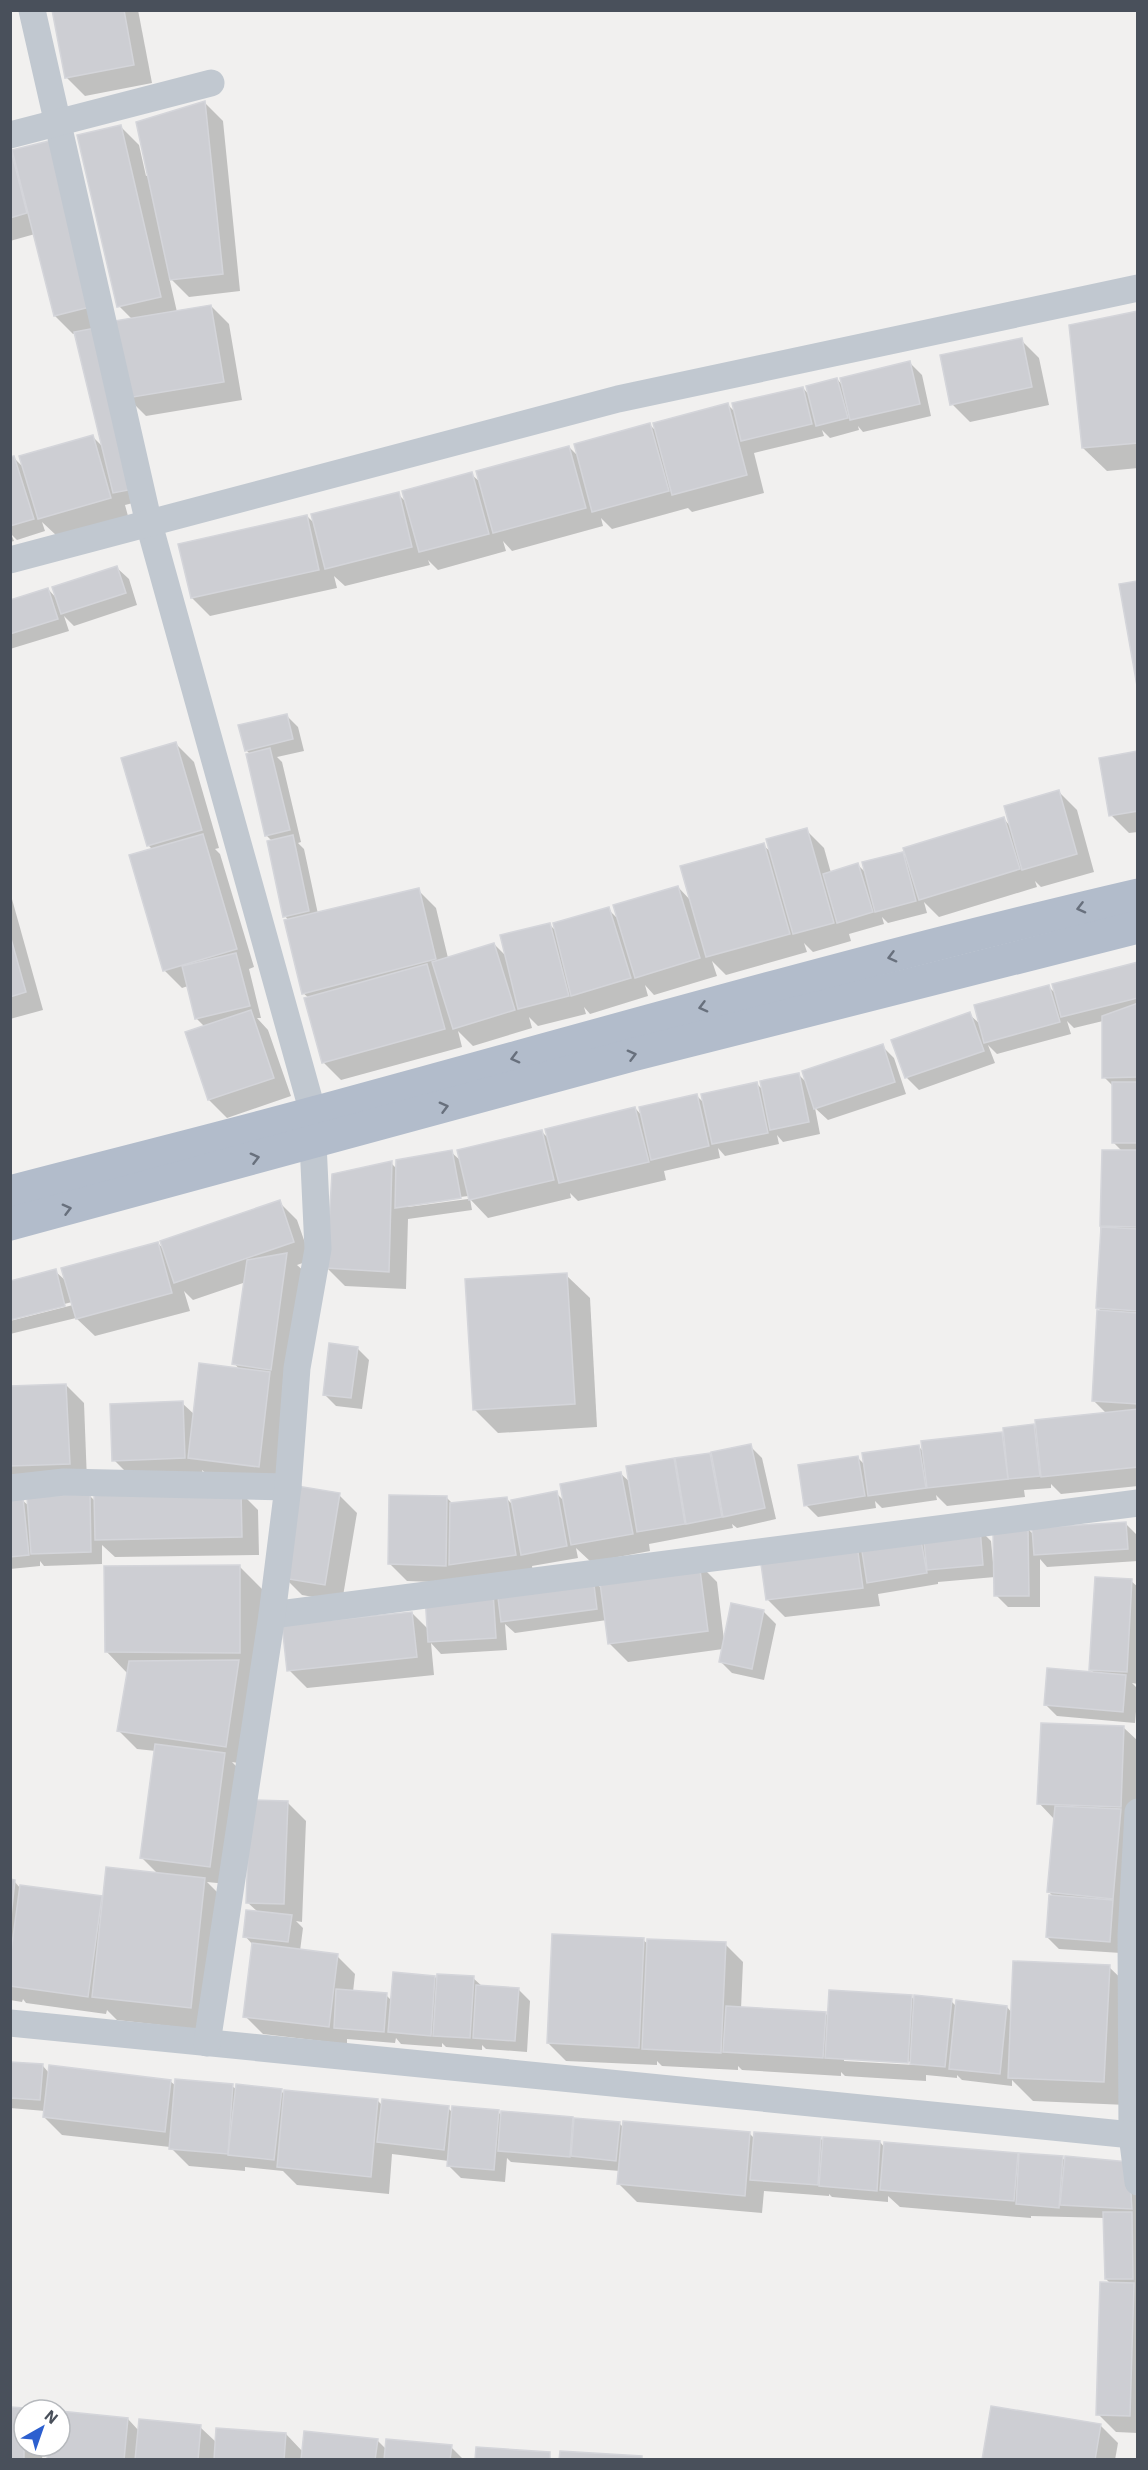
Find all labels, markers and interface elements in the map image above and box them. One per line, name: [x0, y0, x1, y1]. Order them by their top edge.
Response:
one-way arrow: [1076, 901, 1086, 914]
one-way arrow: [887, 950, 898, 962]
one-way arrow: [698, 1000, 709, 1012]
one-way arrow: [510, 1050, 520, 1063]
one-way arrow: [626, 1050, 636, 1063]
one-way arrow: [438, 1102, 448, 1114]
one-way arrow: [249, 1153, 260, 1165]
one-way arrow: [62, 1203, 72, 1216]
north arrow: [12, 2398, 72, 2458]
text: N: [41, 2405, 63, 2428]

